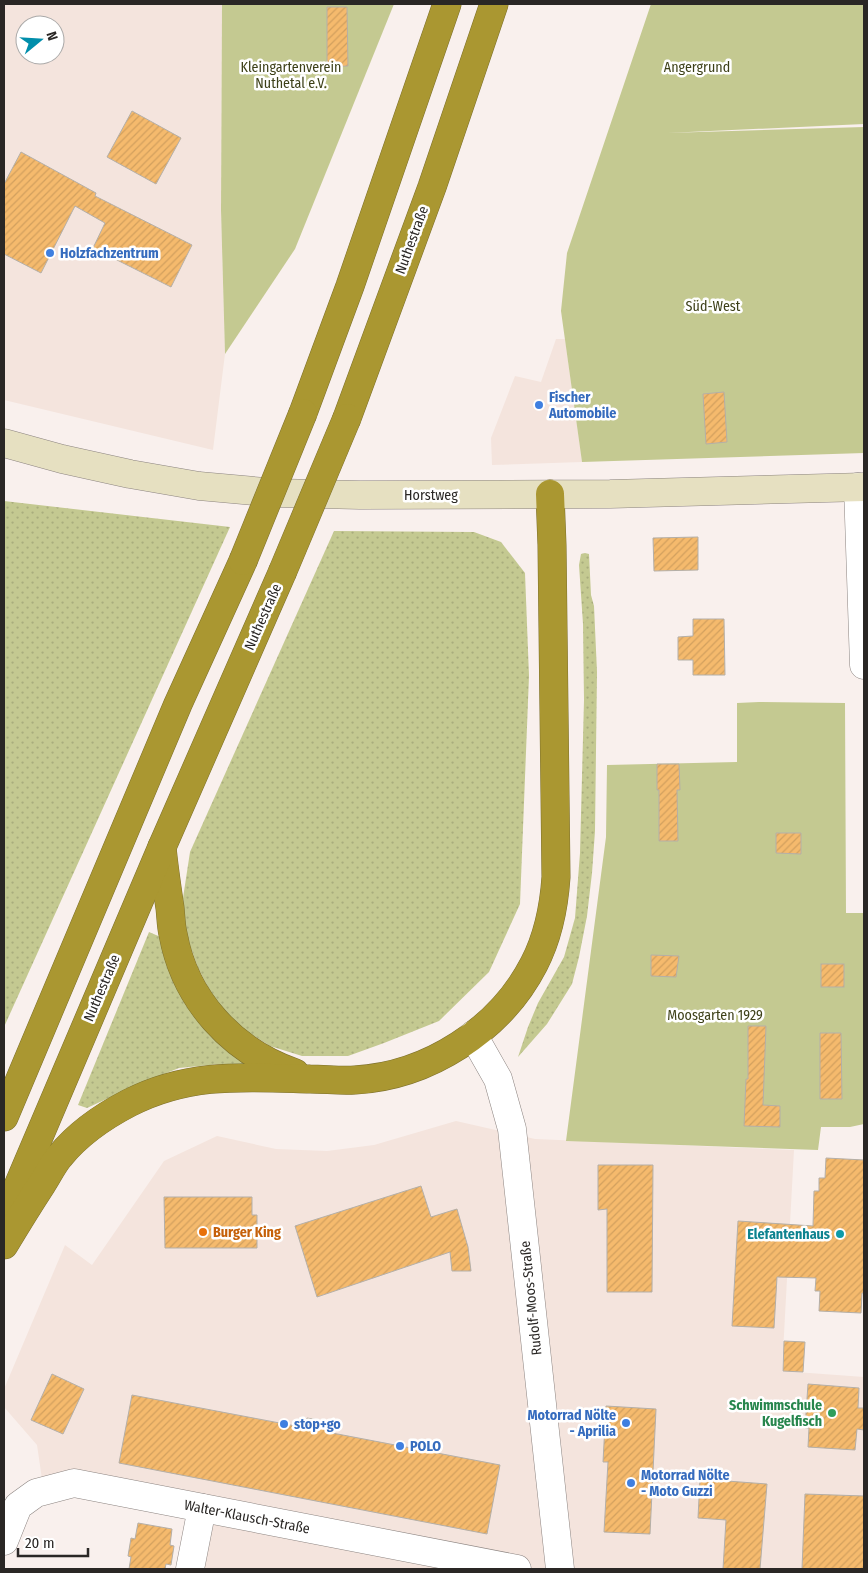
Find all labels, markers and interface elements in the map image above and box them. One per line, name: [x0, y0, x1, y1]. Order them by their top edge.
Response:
north arrow: [15, 15, 65, 65]
text: N: [43, 30, 61, 43]
park label: Kleingartenverein Nuthetal e.V.: [241, 59, 341, 92]
park label: Angergrund: [664, 59, 730, 76]
street label: Nuthestraße: [392, 204, 432, 276]
place label: Holzfachzentrum: [60, 245, 159, 262]
marker: Holzfachzentrum: [44, 247, 56, 259]
park label: Süd-West: [686, 298, 741, 315]
place label: Fischer Automobile: [548, 389, 616, 422]
marker: Fischer Automobile: [533, 399, 545, 411]
street label: Horstweg: [404, 487, 458, 504]
street label: Nuthestraße: [241, 581, 285, 653]
street label: Nuthestraße: [80, 952, 124, 1024]
park label: Moosgarten 1929: [667, 1007, 763, 1024]
place label: Burger King: [213, 1224, 281, 1241]
marker: Burger King: [197, 1226, 209, 1238]
place label: Elefantenhaus: [747, 1226, 830, 1243]
marker: Elefantenhaus: [834, 1228, 846, 1240]
street label: Rudolf-Moos-Straße: [517, 1240, 545, 1356]
place label: Schwimmschule Kugelfisch: [729, 1397, 822, 1430]
place label: Motorrad Nölte - Aprilia: [527, 1407, 616, 1440]
marker: Schwimmschule Kugelfisch: [826, 1407, 838, 1419]
place label: stop+go: [294, 1416, 341, 1433]
marker: Motorrad Nölte - Aprilia: [620, 1417, 632, 1429]
marker: stop+go: [278, 1418, 290, 1430]
place label: POLO: [410, 1438, 441, 1455]
marker: POLO: [394, 1440, 406, 1452]
place label: Motorrad Nölte - Moto Guzzi: [641, 1467, 730, 1500]
marker: Motorrad Nölte - Moto Guzzi: [625, 1477, 637, 1489]
street label: Walter-Klausch-Straße: [183, 1496, 311, 1538]
scale bar: [18, 1526, 88, 1558]
text: 20 m: [25, 1534, 55, 1552]

